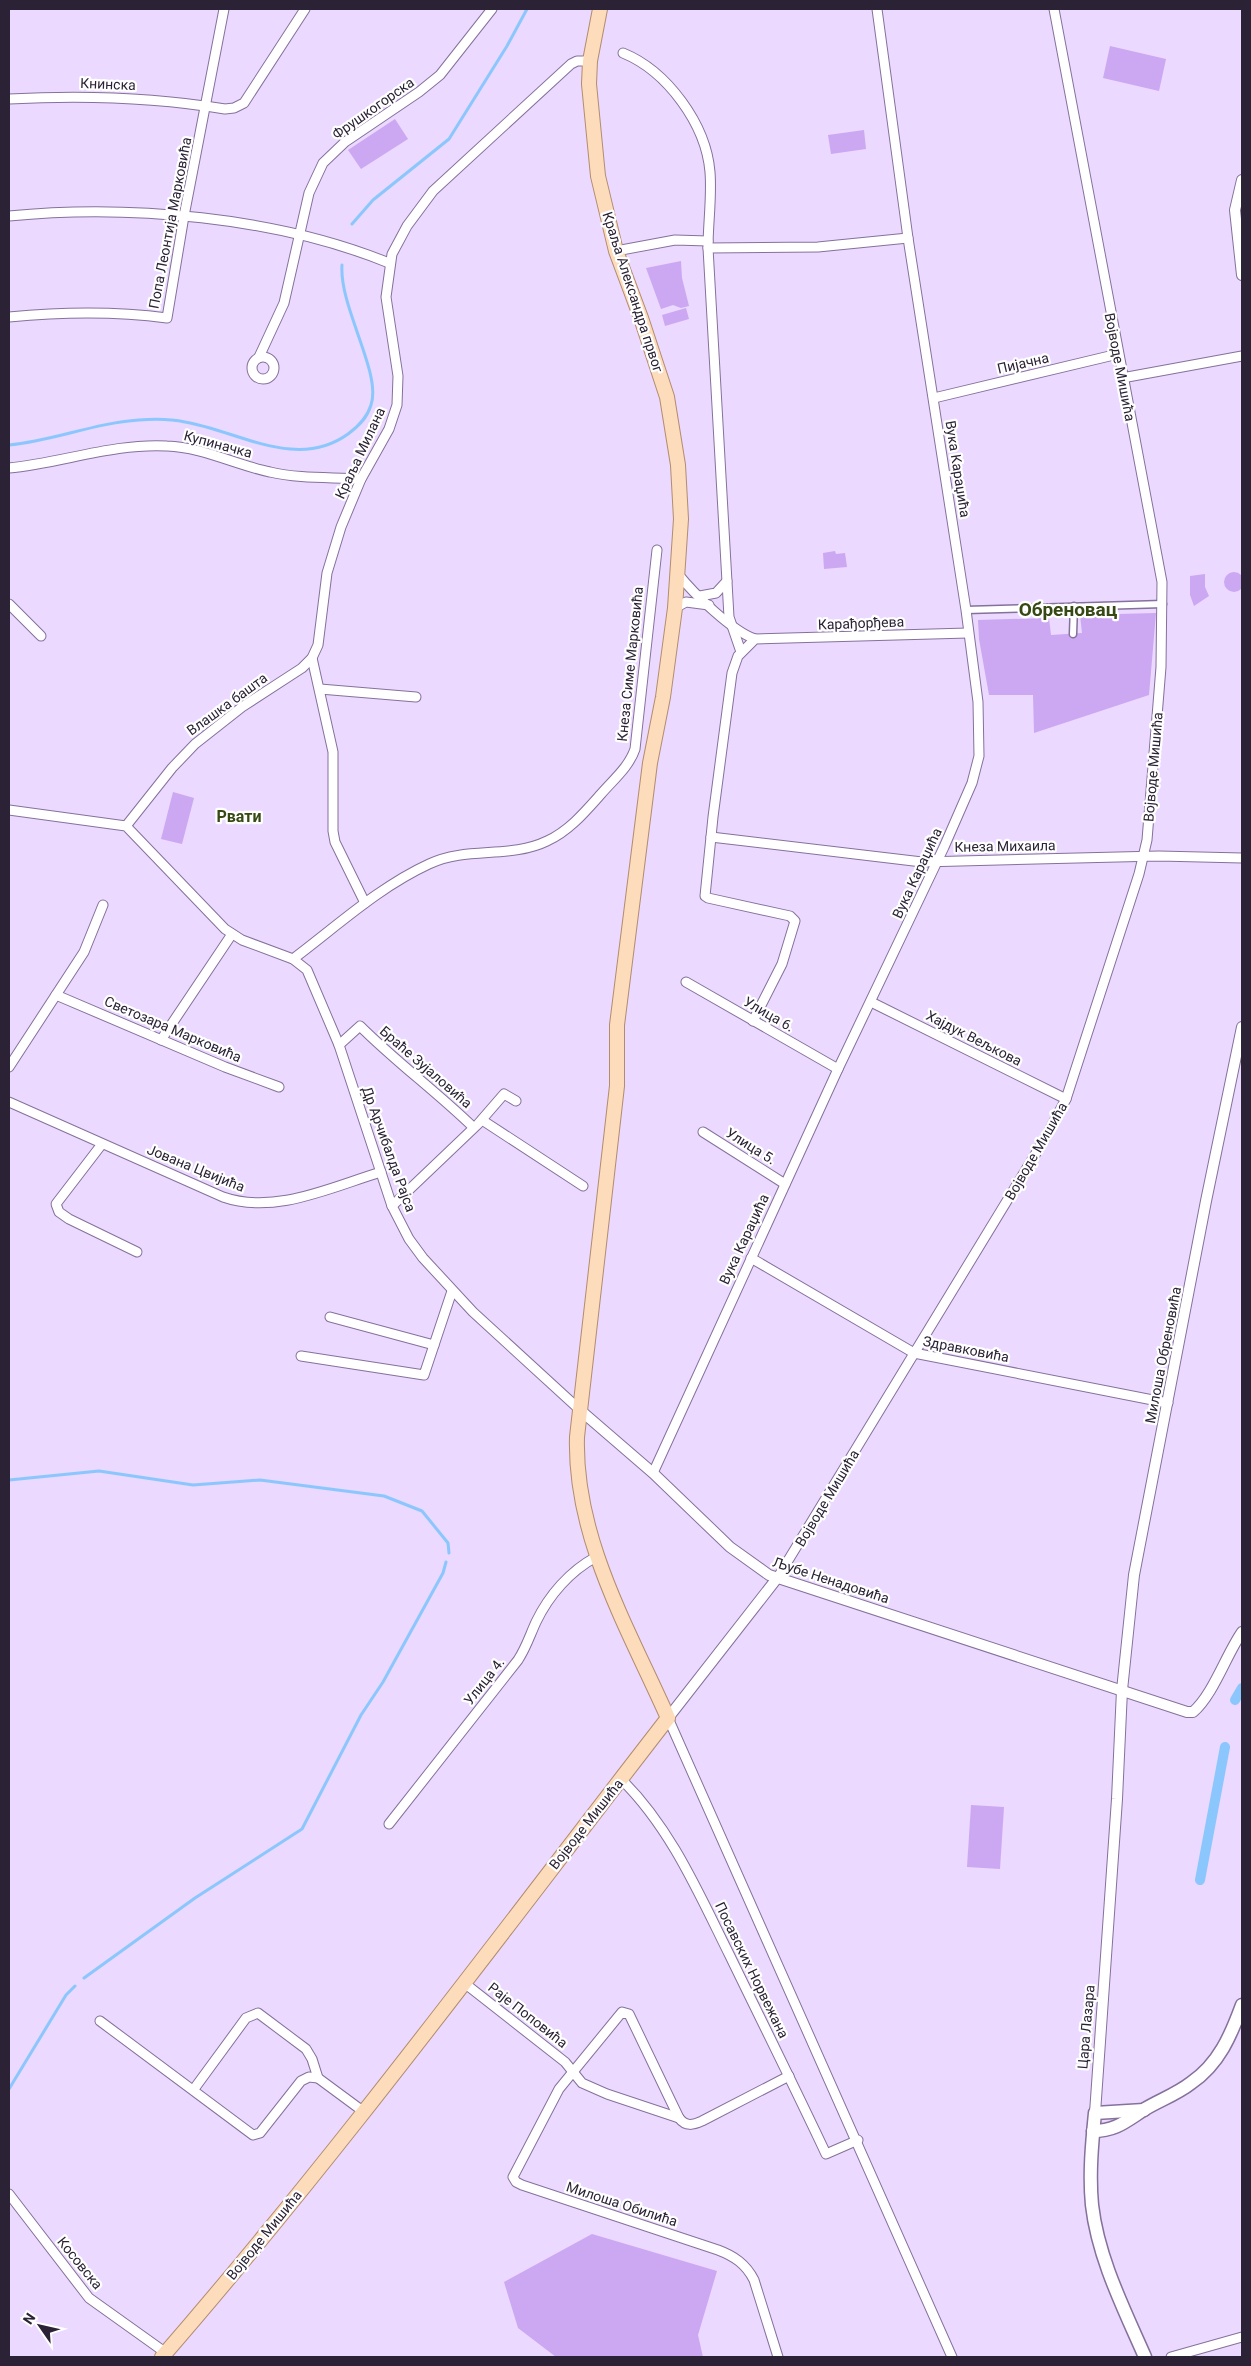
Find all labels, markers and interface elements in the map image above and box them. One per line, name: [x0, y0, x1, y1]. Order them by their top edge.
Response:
street label: Фрушкогорска: [329, 74, 417, 142]
street label: Книнска: [80, 75, 136, 93]
street label: Попа Леонтија Марковића: [145, 136, 195, 310]
street label: Краља Александра првог: [599, 210, 667, 374]
street label: Војводе Мишића: [1102, 311, 1138, 423]
street label: Пијачна: [996, 349, 1050, 377]
street label: Краља Милана: [332, 405, 388, 501]
street label: Вука Караџића: [942, 419, 974, 519]
street label: Купиначка: [182, 427, 254, 461]
street label: Кнеза Симе Марковића: [614, 586, 646, 742]
district label: Обреновац: [1019, 598, 1118, 621]
street label: Карађорђева: [818, 613, 904, 633]
street label: Влашка башта: [184, 670, 270, 738]
street label: Војводе Мишића: [1140, 711, 1166, 823]
district label: Рвати: [216, 807, 262, 826]
street label: Вука Караџића: [889, 825, 945, 921]
street label: Кнеза Михаила: [954, 837, 1056, 855]
street label: Светозара Марковића: [102, 993, 244, 1065]
street label: Улица 6.: [741, 993, 797, 1035]
street label: Хајдук Вељкова: [924, 1007, 1024, 1069]
street label: Браће Зујаловића: [377, 1023, 475, 1111]
street label: Др Арчибалда Рајса: [359, 1084, 419, 1214]
street label: Војводе Мишића: [1002, 1099, 1070, 1203]
street label: Улица 5.: [723, 1125, 779, 1167]
street label: Јована Цвијића: [145, 1141, 247, 1195]
street label: Вука Караџића: [716, 1191, 772, 1287]
street label: Милоша Обреновића: [1142, 1285, 1184, 1425]
street label: Здравковића: [922, 1333, 1010, 1365]
street label: Војводе Мишића: [792, 1447, 862, 1549]
street label: Љубе Ненадовића: [771, 1554, 891, 1606]
street label: Улица 4.: [461, 1654, 507, 1708]
street label: Војводе Мишића: [546, 1776, 626, 1872]
street label: Посавских Норвежана: [712, 1899, 792, 2041]
street label: Раје Поповића: [485, 1979, 571, 2051]
street label: Цара Лазара: [1074, 1984, 1098, 2070]
street label: Милоша Обилића: [564, 2178, 680, 2230]
street label: Војводе Мишића: [223, 2187, 305, 2283]
street label: Косовска: [54, 2234, 106, 2292]
north arrow: [15, 2301, 65, 2351]
text: N: [20, 2310, 39, 2327]

